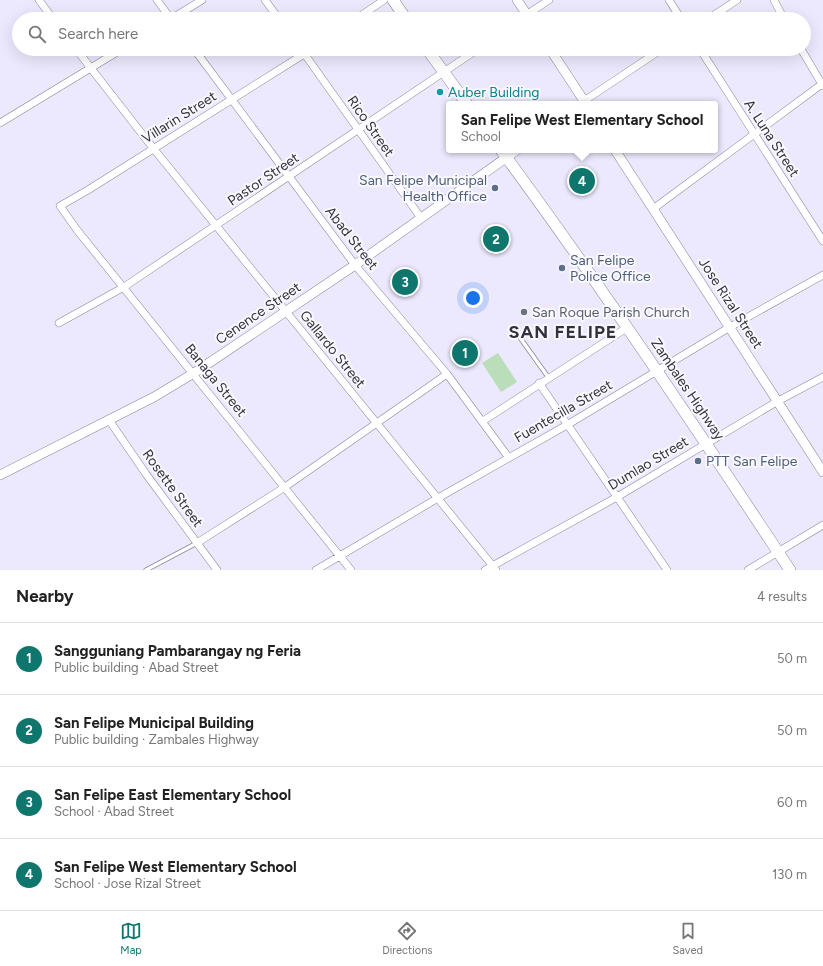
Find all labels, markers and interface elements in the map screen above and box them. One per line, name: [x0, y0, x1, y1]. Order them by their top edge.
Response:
search box: [12, 12, 811, 56]
icon: search: [26, 23, 48, 45]
text: Search here: [58, 25, 138, 43]
place label: Auber Building: [448, 84, 540, 101]
marker: Auber Building: [435, 87, 445, 97]
street label: Villarin Street: [139, 88, 220, 147]
street label: Rico Street: [343, 93, 398, 160]
street label: A. Luna Street: [740, 97, 803, 180]
popup: [446, 101, 718, 153]
text: San Felipe West Elementary School: [461, 111, 703, 129]
text: School: [461, 129, 501, 144]
street label: Pastor Street: [224, 149, 302, 210]
pin: 4: [569, 166, 595, 196]
place label: San Felipe Municipal Health Office: [359, 172, 487, 205]
marker: San Felipe Municipal Health Office: [490, 183, 500, 193]
street label: Abad Street: [322, 203, 382, 273]
pin: 2: [483, 224, 509, 254]
place label: San Felipe Police Office: [570, 252, 651, 285]
street label: Jose Rizal Street: [695, 255, 766, 352]
marker: San Felipe Police Office: [557, 263, 567, 273]
pin: 3: [392, 267, 418, 297]
street label: Cenence Street: [213, 279, 304, 348]
your location: [463, 288, 483, 308]
place label: San Roque Parish Church: [532, 304, 690, 321]
street label: Gallardo Street: [296, 307, 369, 391]
marker: San Roque Parish Church: [519, 307, 529, 317]
district label: SAN FELIPE: [509, 321, 617, 343]
street label: Zambales Highway: [647, 335, 728, 444]
pin: 1: [452, 338, 478, 368]
street label: Banaga Street: [181, 341, 250, 420]
street label: Fuentecilla Street: [511, 376, 615, 446]
street label: Dumlao Street: [605, 433, 691, 494]
street label: Rosette Street: [139, 446, 206, 530]
place label: PTT San Felipe: [706, 453, 798, 470]
marker: PTT San Felipe: [693, 456, 703, 466]
text: Nearby: [16, 586, 74, 606]
text: 4 results: [757, 589, 807, 604]
text: Sangguniang Pambarangay ng Feria: [54, 642, 301, 660]
text: 1: [26, 651, 32, 666]
text: 50 m: [777, 651, 807, 666]
text: Public building · Abad Street: [54, 660, 219, 675]
text: San Felipe Municipal Building: [54, 714, 254, 732]
text: 2: [25, 723, 33, 738]
text: 50 m: [777, 723, 807, 738]
text: Public building · Zambales Highway: [54, 732, 259, 747]
text: San Felipe East Elementary School: [54, 786, 291, 804]
text: 3: [25, 795, 33, 810]
text: 60 m: [777, 795, 807, 810]
text: School · Abad Street: [54, 804, 174, 819]
text: San Felipe West Elementary School: [54, 858, 297, 876]
text: 4: [25, 867, 33, 882]
text: 130 m: [772, 867, 807, 882]
text: School · Jose Rizal Street: [54, 876, 201, 891]
tab: Map: [120, 920, 142, 957]
tab: Directions: [382, 920, 432, 957]
tab: Saved: [673, 920, 703, 957]

